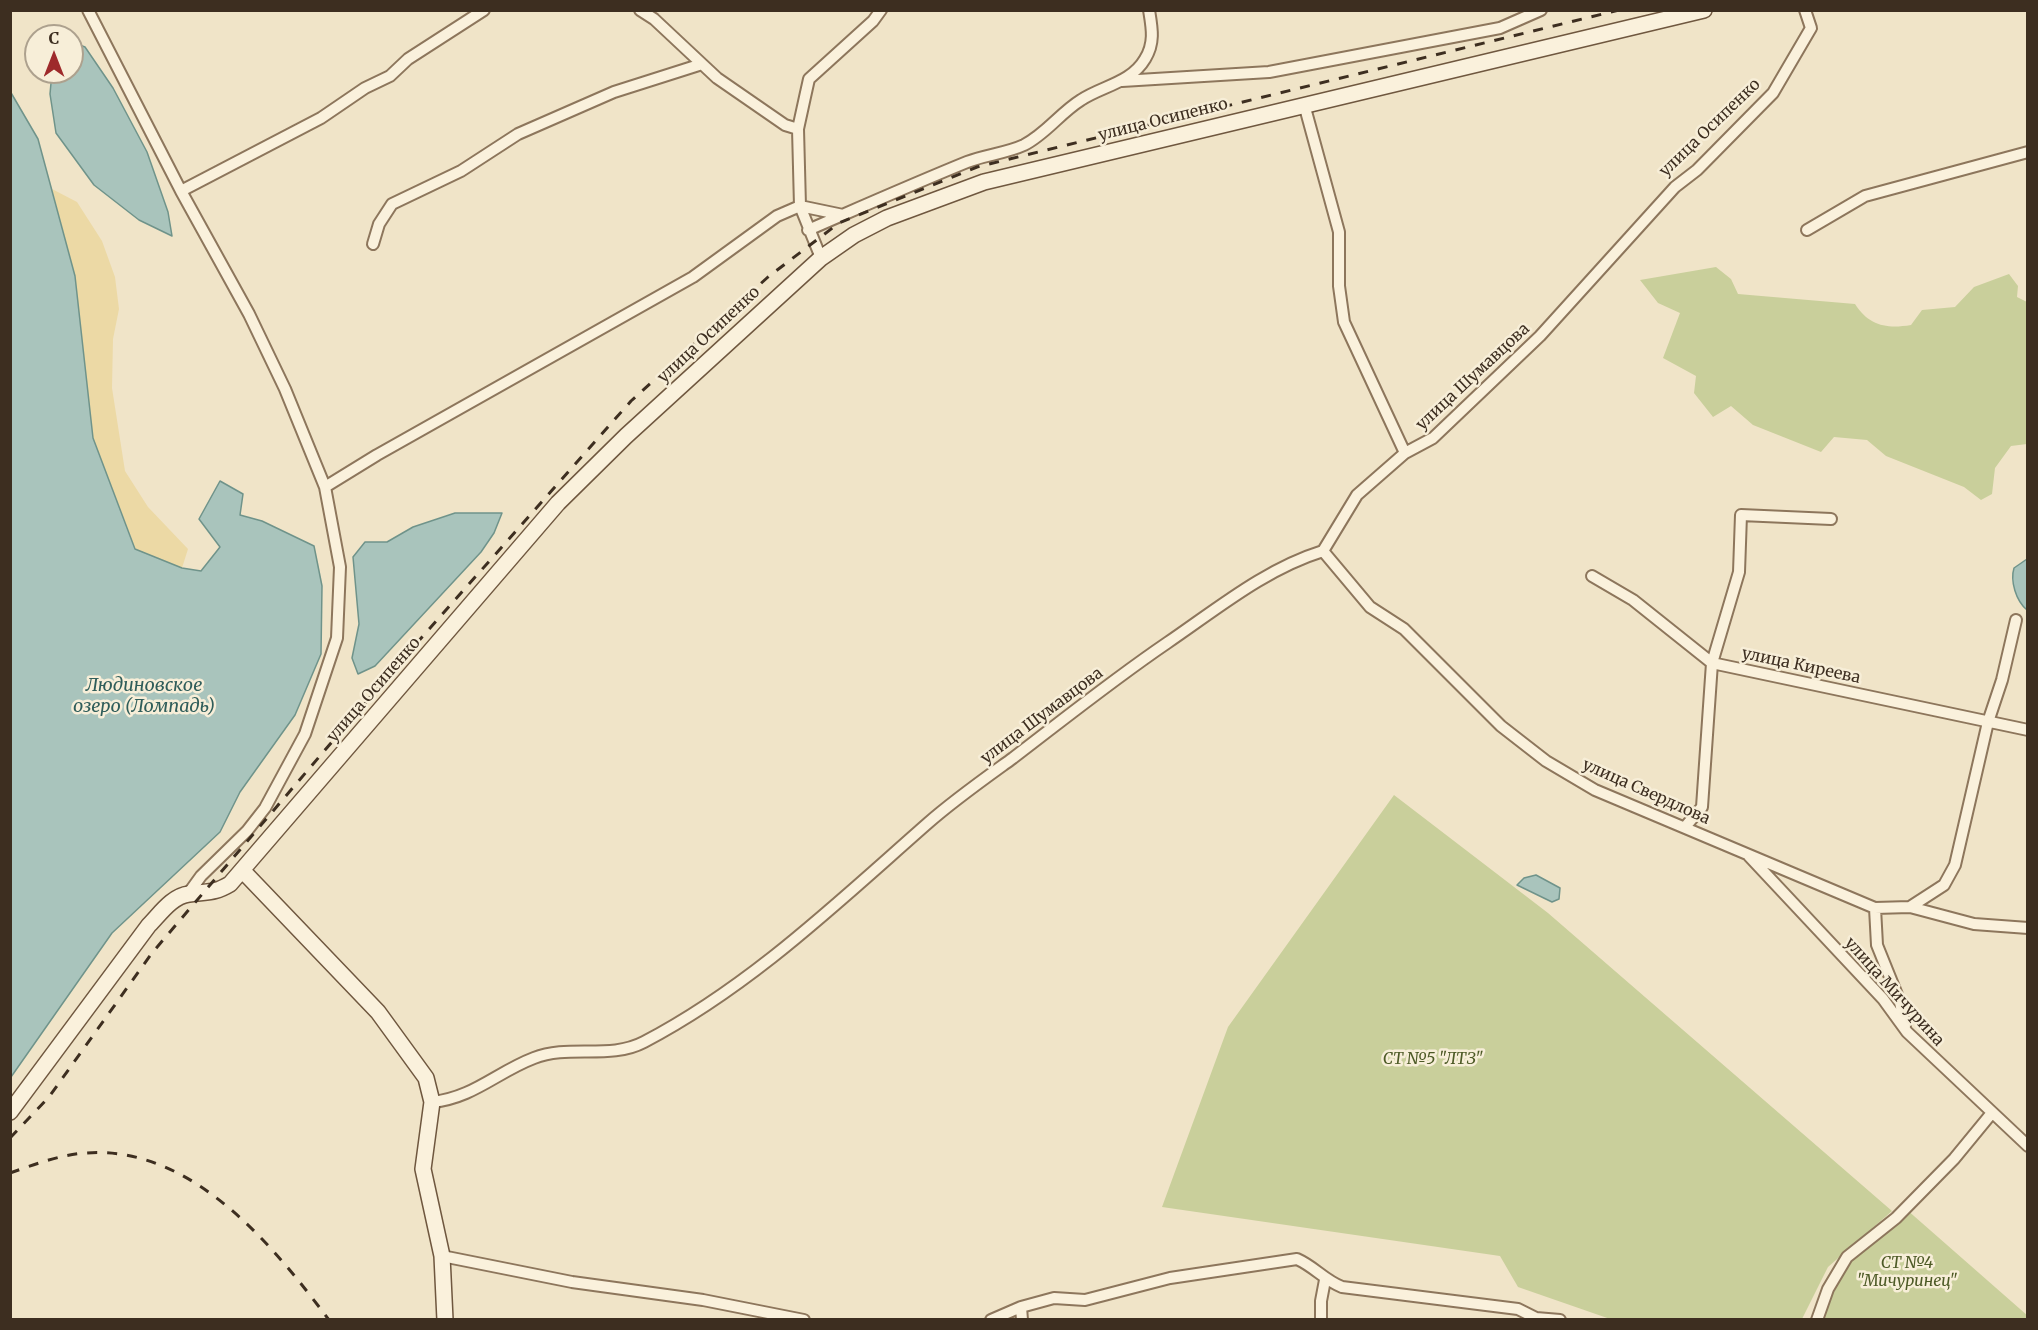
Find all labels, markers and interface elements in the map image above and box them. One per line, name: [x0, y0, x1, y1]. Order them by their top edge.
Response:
north arrow: [24, 24, 84, 84]
text: С: [49, 28, 59, 48]
street label: улица Осипенко: [1656, 75, 1764, 181]
street label: улица Осипенко: [1096, 95, 1230, 145]
street label: улица Осипенко: [654, 283, 764, 387]
street label: улица Шумавцова: [1412, 320, 1534, 434]
street label: улица Осипенко: [323, 634, 425, 746]
street label: улица Киреева: [1740, 644, 1862, 688]
street label: улица Шумавцова: [977, 664, 1107, 768]
water label: Людиновское озеро (Ломпадь): [73, 675, 215, 718]
street label: улица Свердлова: [1579, 755, 1713, 829]
street label: улица Мичурина: [1840, 934, 1948, 1050]
park label: СТ №5 "ЛТЗ": [1383, 1049, 1483, 1069]
park label: СТ №4 "Мичуринец": [1856, 1253, 1958, 1291]

